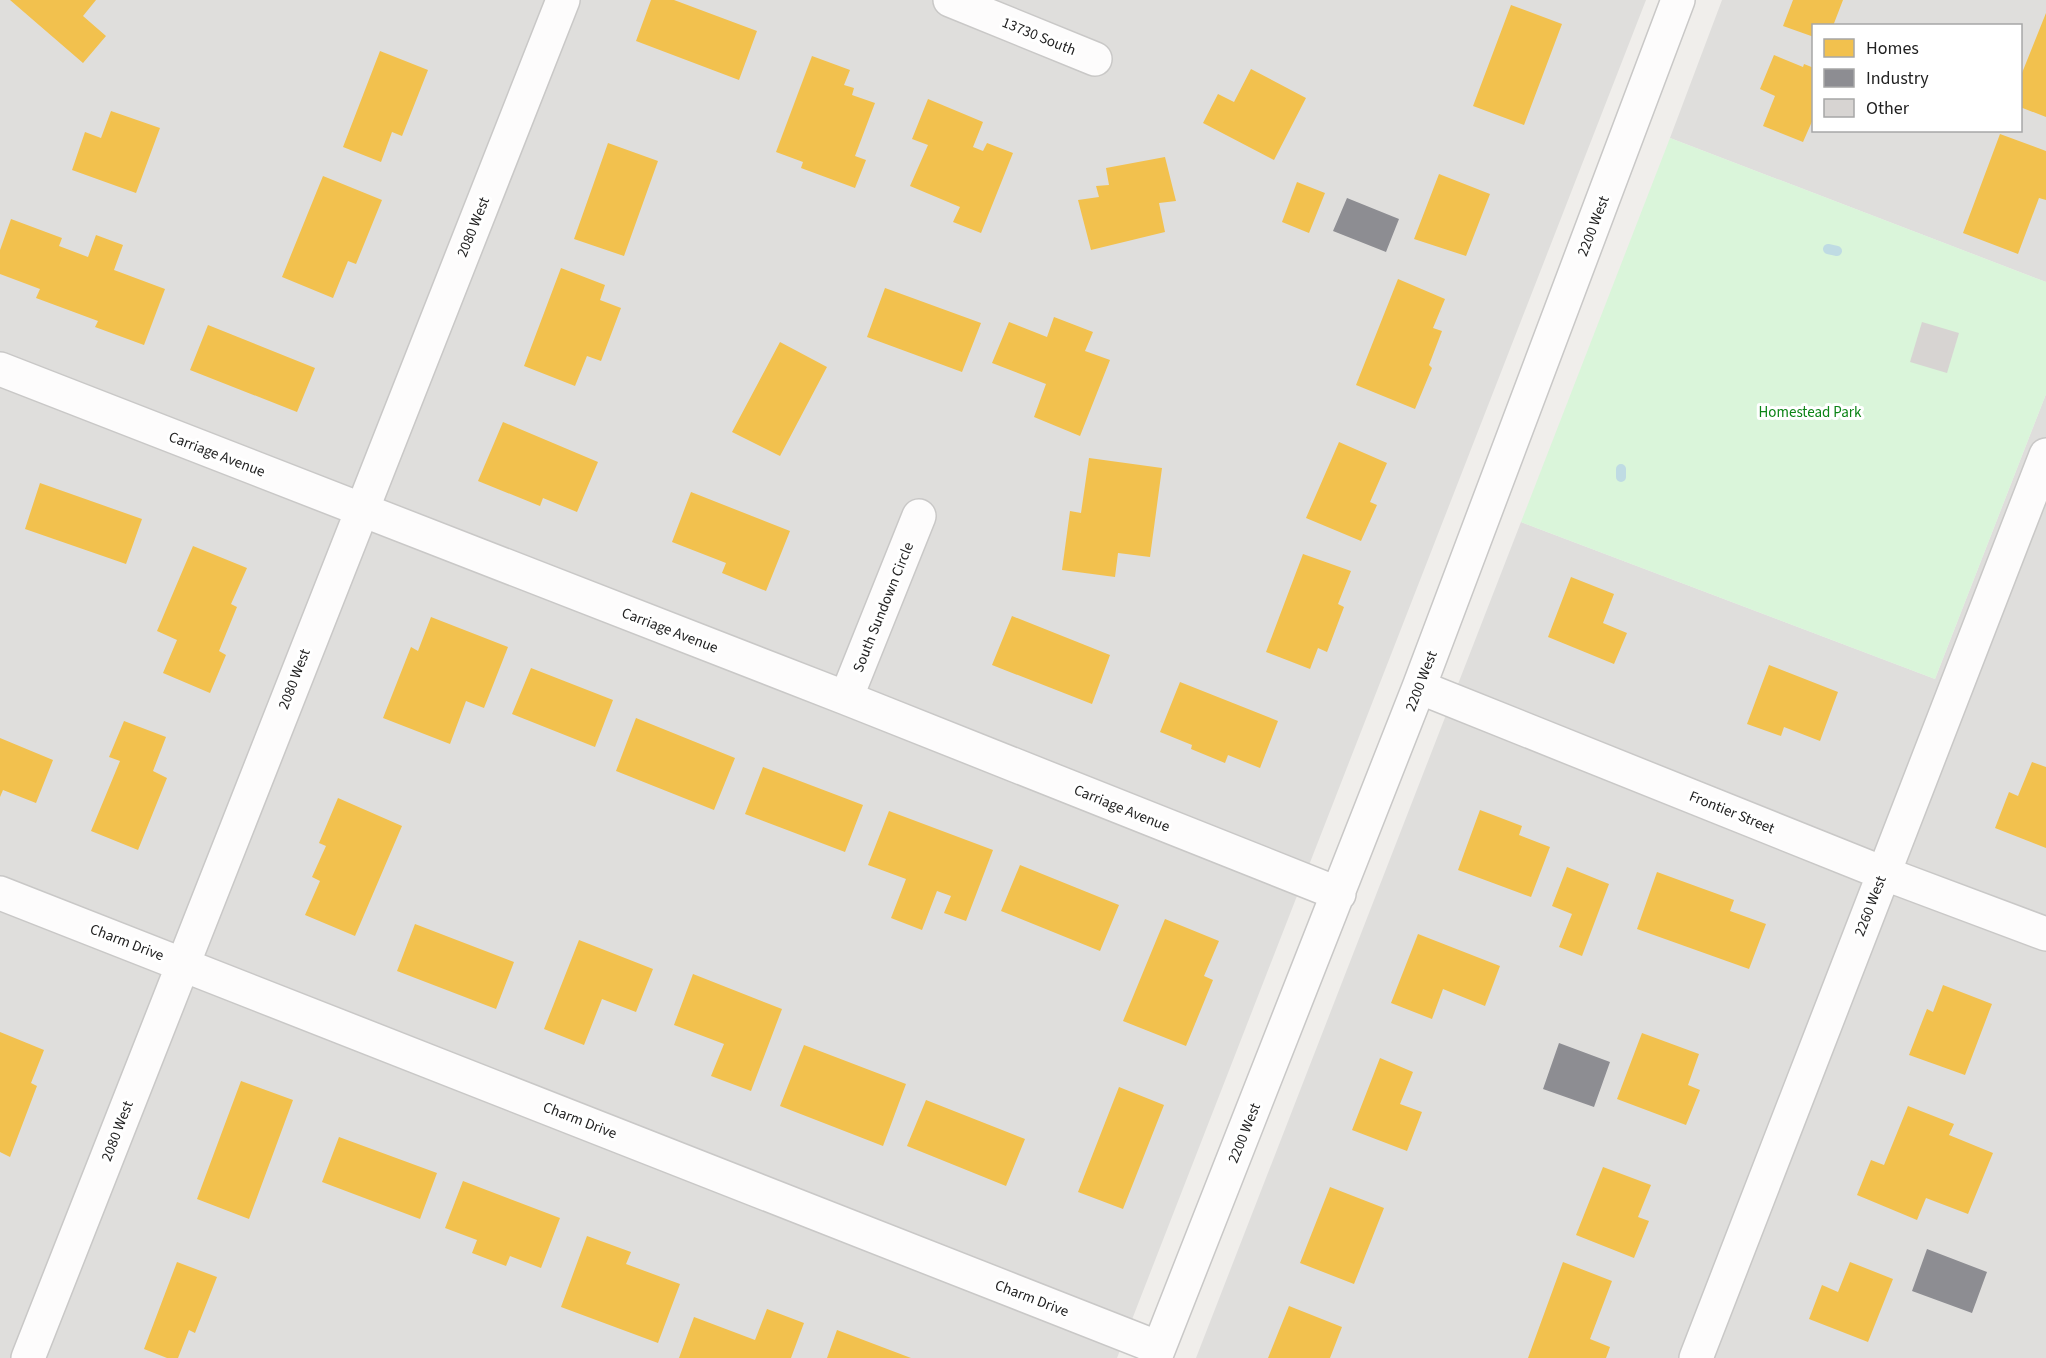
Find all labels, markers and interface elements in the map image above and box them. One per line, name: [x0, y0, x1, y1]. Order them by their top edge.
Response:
street label: 13730 South: [999, 12, 1079, 61]
legend: [1812, 24, 2022, 132]
text: Homes: [1866, 36, 1919, 61]
text: Industry: [1866, 66, 1929, 91]
text: Other: [1866, 96, 1910, 121]
street label: 2200 West: [1572, 193, 1615, 259]
street label: 2080 West: [452, 194, 495, 260]
park label: Homestead Park: [1759, 402, 1862, 423]
street label: Carriage Avenue: [166, 426, 268, 483]
street label: South Sundown Circle: [848, 539, 919, 675]
street label: Carriage Avenue: [619, 602, 721, 659]
street label: 2080 West: [273, 646, 316, 712]
street label: 2200 West: [1400, 648, 1443, 714]
street label: Carriage Avenue: [1071, 780, 1173, 837]
street label: Frontier Street: [1686, 786, 1778, 839]
street label: 2260 West: [1849, 873, 1892, 939]
street label: Charm Drive: [87, 919, 167, 966]
street label: Charm Drive: [540, 1097, 620, 1144]
street label: 2080 West: [96, 1098, 139, 1164]
street label: 2200 West: [1223, 1100, 1266, 1166]
street label: Charm Drive: [992, 1275, 1072, 1322]

